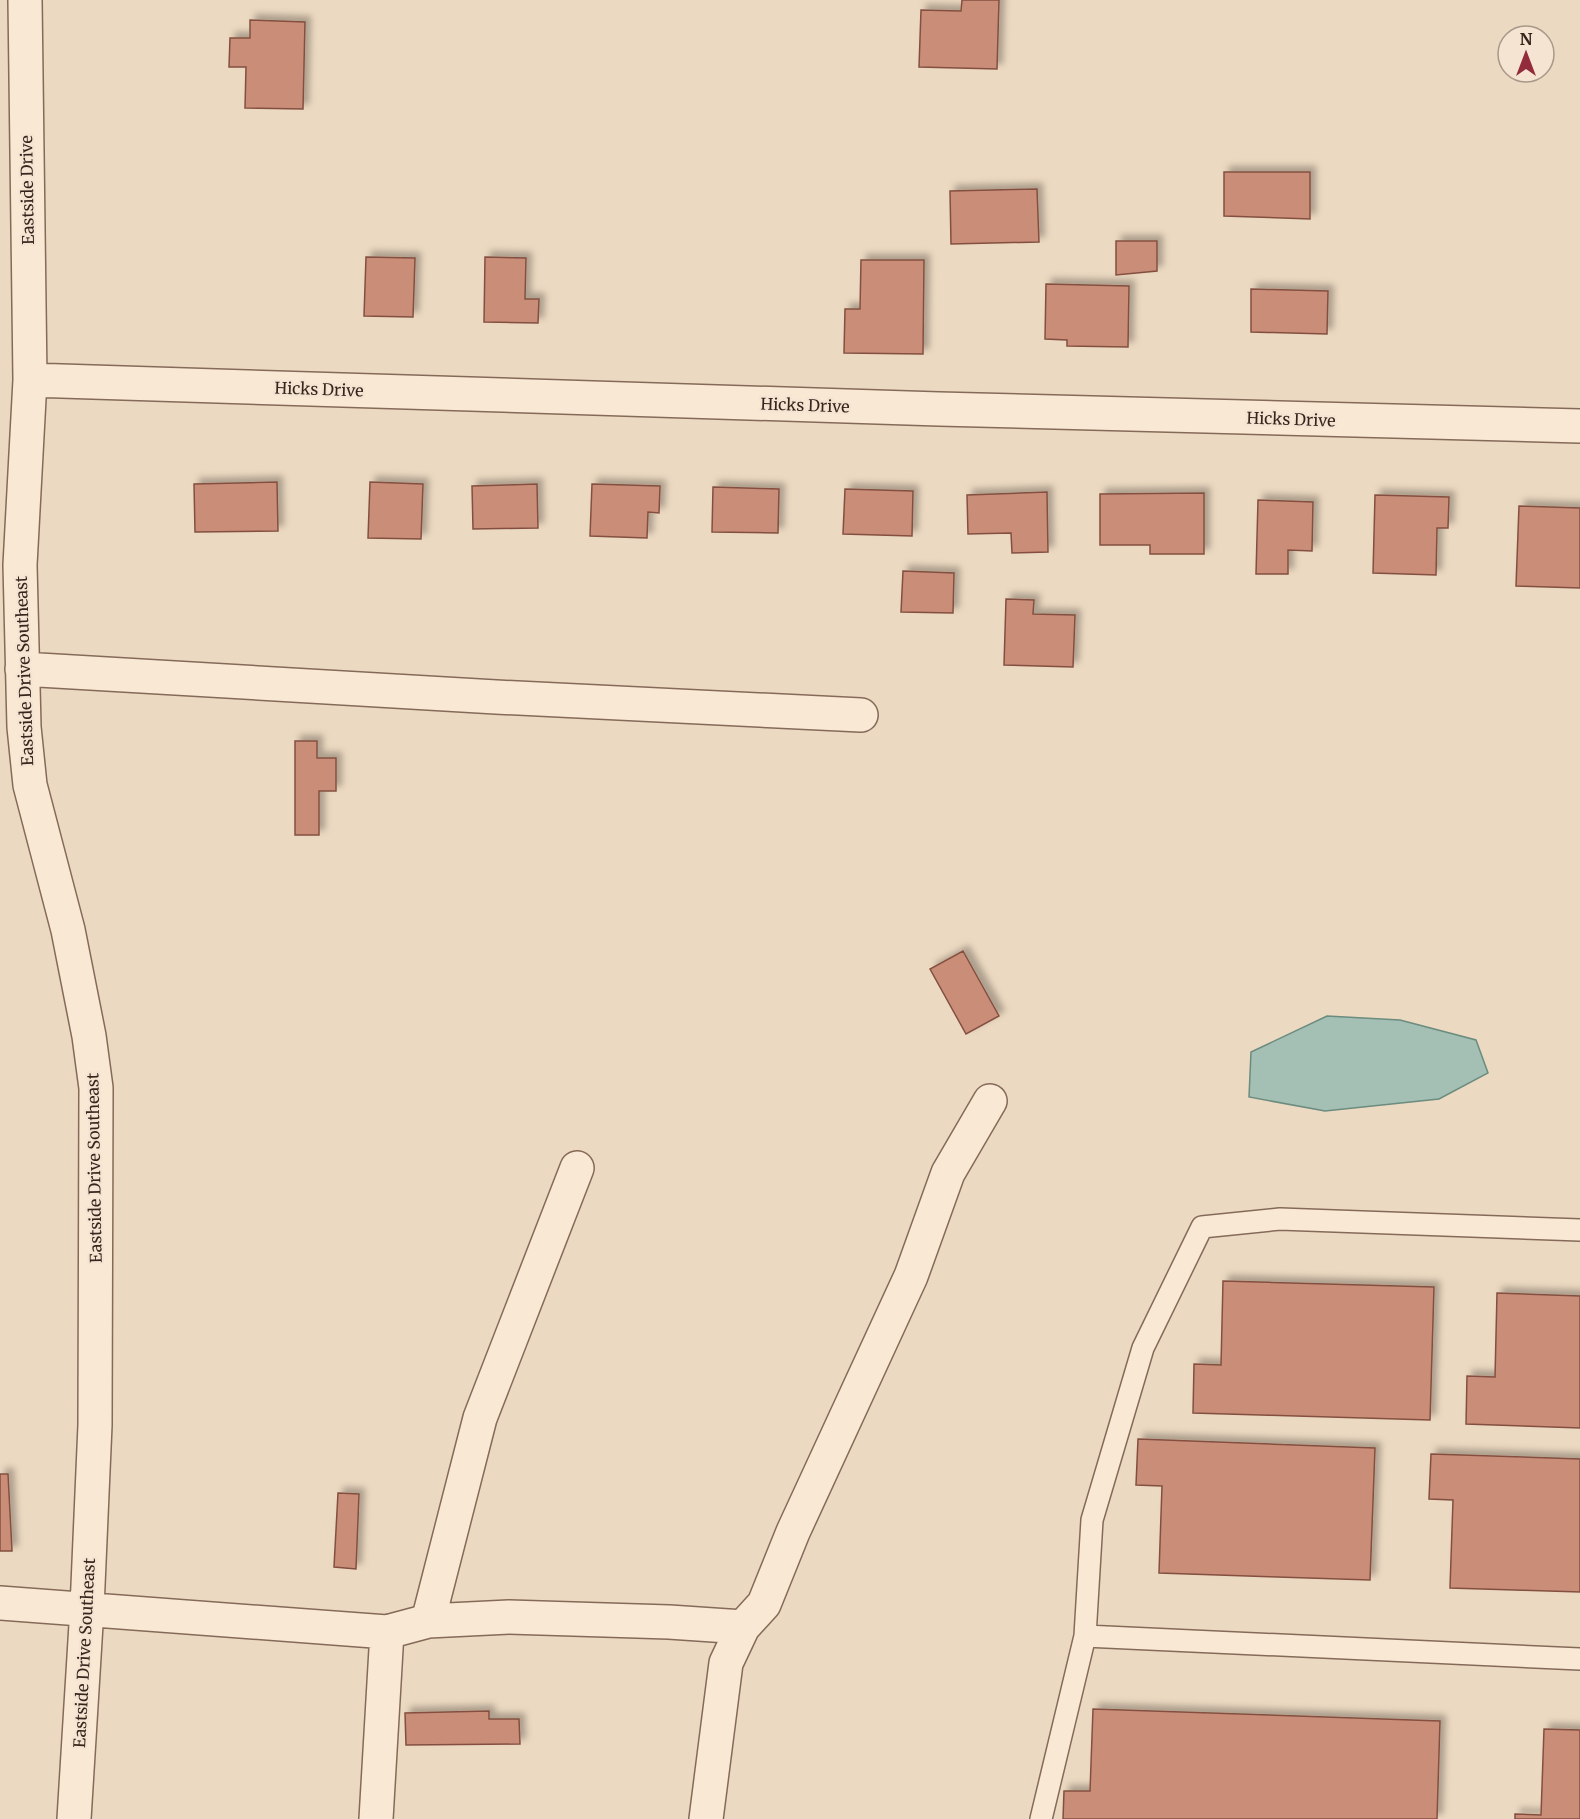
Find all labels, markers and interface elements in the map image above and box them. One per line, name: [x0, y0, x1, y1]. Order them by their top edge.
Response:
north arrow: [1496, 24, 1556, 84]
text: N: [1520, 29, 1533, 49]
street label: Eastside Drive: [16, 135, 38, 245]
street label: Hicks Drive: [274, 377, 364, 401]
street label: Hicks Drive: [760, 393, 850, 417]
street label: Hicks Drive: [1246, 407, 1336, 431]
street label: Eastside Drive Southeast: [11, 575, 37, 766]
street label: Eastside Drive Southeast: [82, 1072, 106, 1263]
street label: Eastside Drive Southeast: [69, 1557, 99, 1748]

